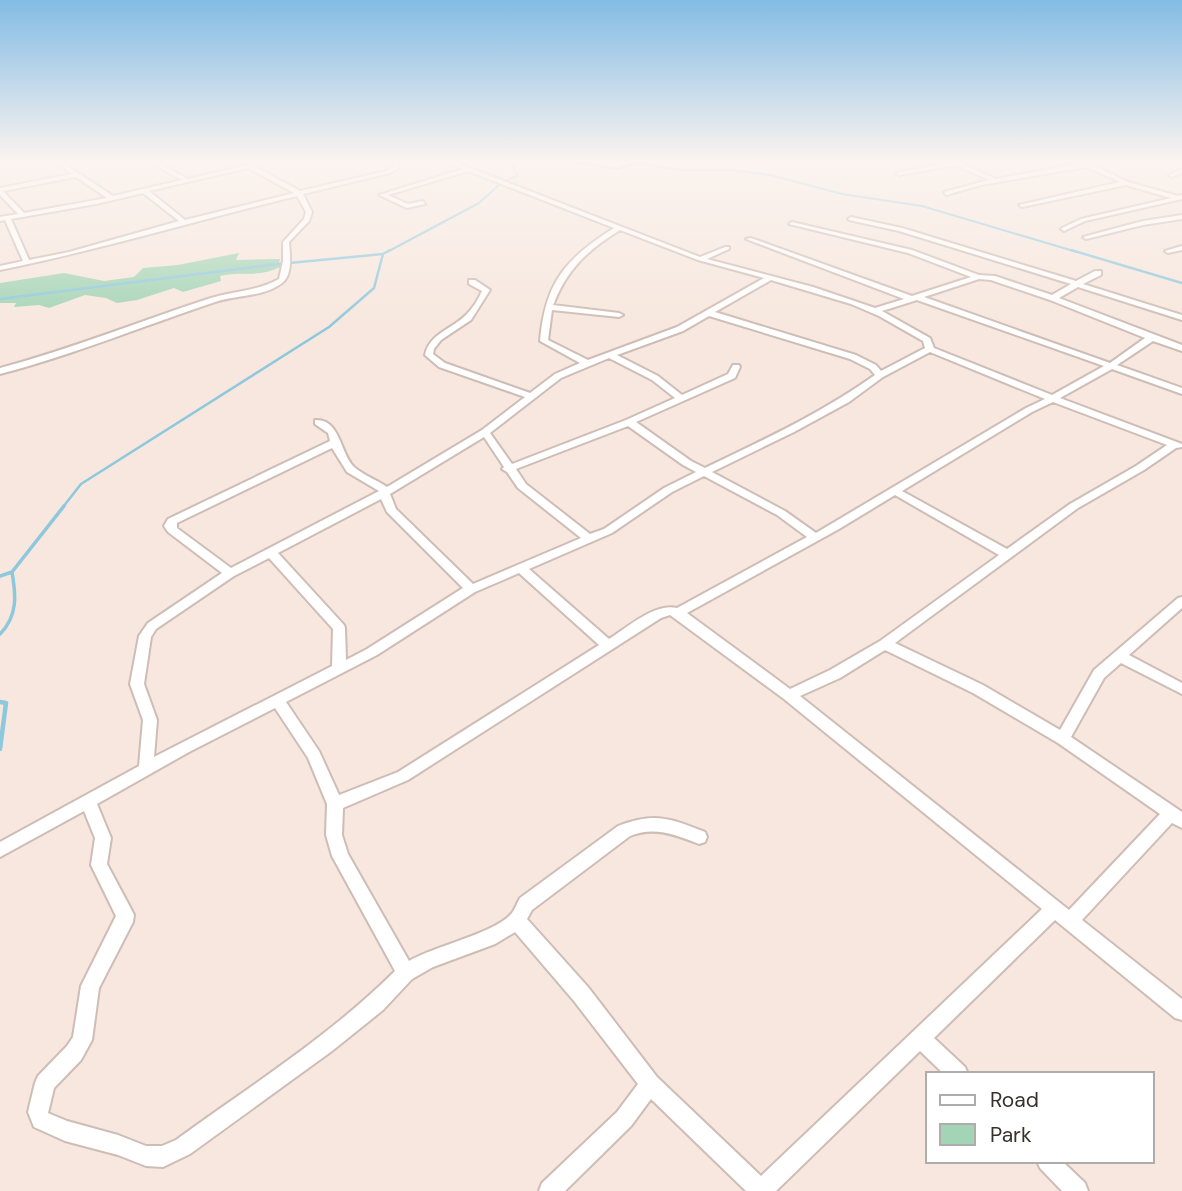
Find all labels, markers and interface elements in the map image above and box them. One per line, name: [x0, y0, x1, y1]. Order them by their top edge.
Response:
legend: [926, 1072, 1154, 1163]
text: Road: [990, 1086, 1039, 1114]
text: Park: [990, 1121, 1032, 1149]

